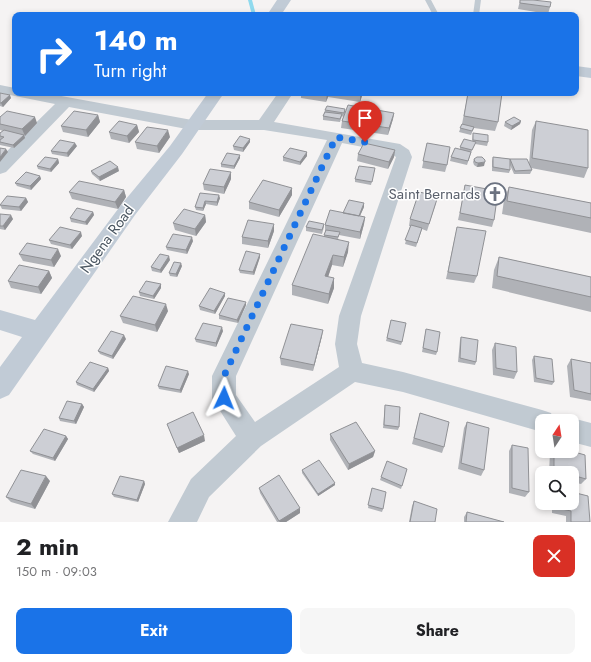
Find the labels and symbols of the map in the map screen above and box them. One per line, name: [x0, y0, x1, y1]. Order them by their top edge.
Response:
pin: [348, 101, 382, 142]
church icon: Saint Bernards: [482, 181, 508, 207]
place label: Saint Bernards: [389, 183, 480, 205]
street label: Ngena Road: [75, 200, 139, 278]
position arrow: [203, 377, 245, 419]
north arrow: [535, 414, 579, 458]

